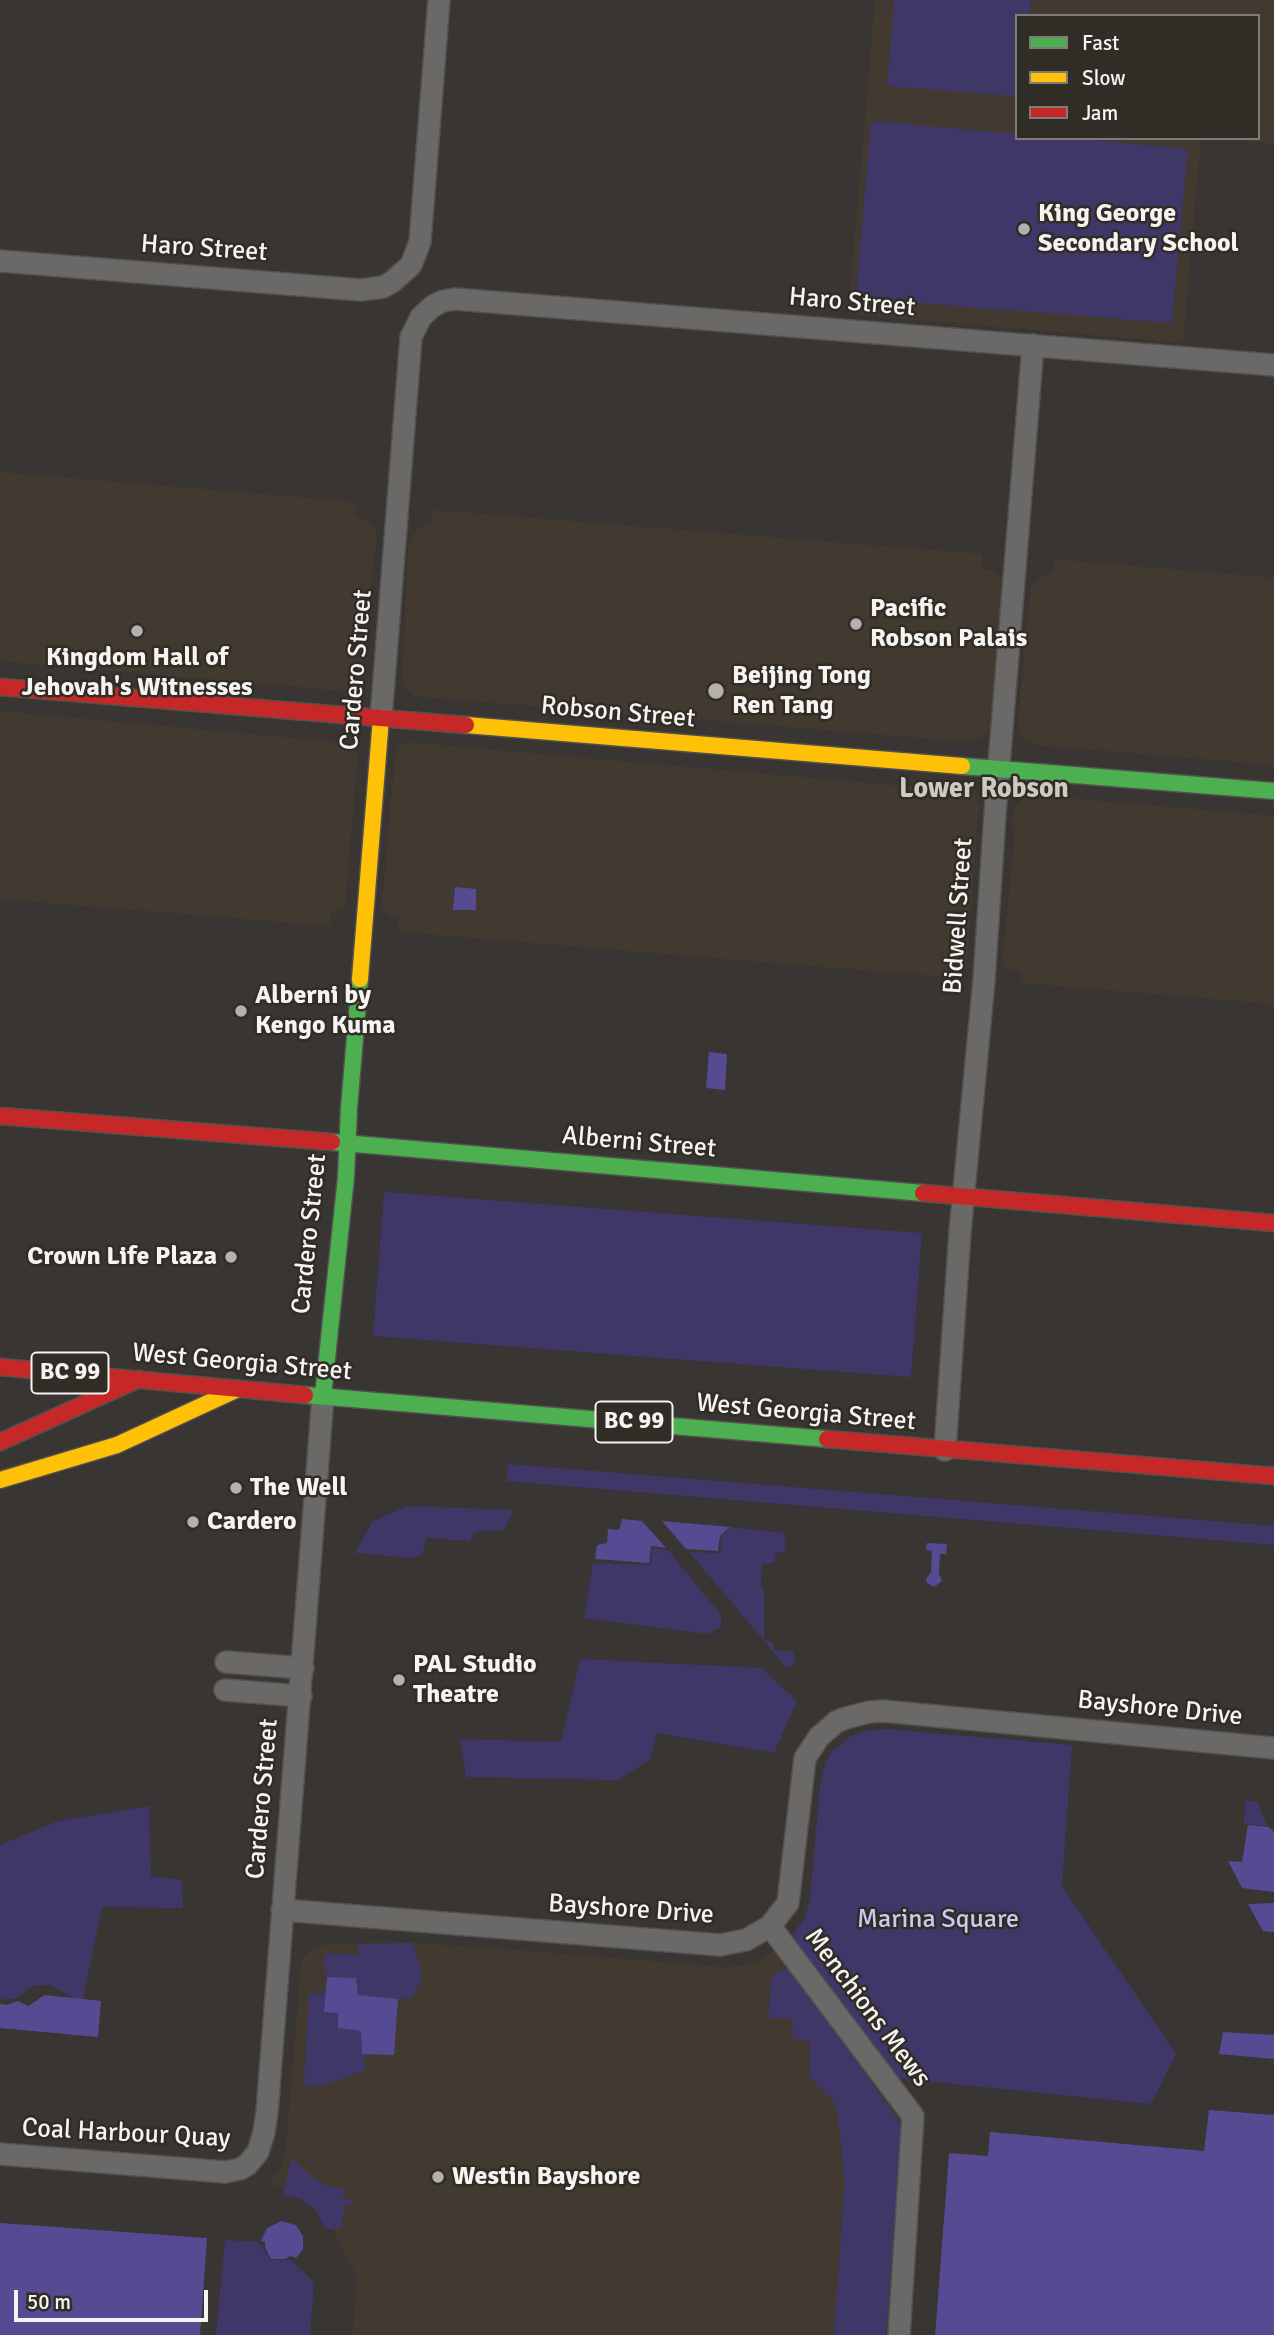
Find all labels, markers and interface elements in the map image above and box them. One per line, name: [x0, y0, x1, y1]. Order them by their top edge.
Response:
legend: [1015, 14, 1260, 140]
text: Fast: [1082, 30, 1119, 56]
text: Slow: [1082, 65, 1126, 91]
text: Jam: [1082, 100, 1118, 126]
place label: King George Secondary School: [1038, 198, 1239, 260]
marker: King George Secondary School: [1016, 221, 1032, 237]
street label: Haro Street: [140, 229, 268, 269]
street label: Haro Street: [787, 282, 917, 324]
street label: Cardero Street: [334, 589, 380, 751]
place label: Pacific Robson Palais: [870, 593, 1027, 654]
marker: Pacific Robson Palais: [848, 616, 864, 632]
marker: Kingdom Hall of Jehovah's Witnesses: [129, 623, 145, 639]
place label: Kingdom Hall of Jehovah's Witnesses: [21, 642, 253, 704]
place label: Beijing Tong Ren Tang: [732, 660, 871, 722]
marker: Beijing Tong Ren Tang: [706, 681, 726, 701]
street label: Robson Street: [539, 691, 697, 735]
district label: Lower Robson: [899, 773, 1069, 807]
street label: Bidwell Street: [938, 837, 980, 995]
place label: Alberni by Kengo Kuma: [255, 980, 396, 1042]
marker: Alberni by Kengo Kuma: [233, 1003, 249, 1019]
street label: Alberni Street: [561, 1121, 717, 1165]
street label: Cardero Street: [286, 1152, 334, 1316]
place label: Crown Life Plaza: [27, 1241, 217, 1273]
marker: Crown Life Plaza: [223, 1249, 239, 1265]
street label: West Georgia Street: [131, 1338, 353, 1388]
road number: BC 99: [32, 1352, 108, 1394]
street label: West Georgia Street: [695, 1388, 917, 1438]
road number: BC 99: [596, 1402, 672, 1442]
place label: The Well: [250, 1472, 347, 1504]
marker: The Well: [228, 1480, 244, 1496]
place label: Cardero: [207, 1506, 297, 1538]
marker: Cardero: [185, 1514, 201, 1530]
place label: PAL Studio Theatre: [413, 1649, 536, 1710]
marker: PAL Studio Theatre: [391, 1672, 407, 1688]
street label: Bayshore Drive: [1076, 1685, 1244, 1733]
street label: Cardero Street: [240, 1718, 286, 1880]
street label: Bayshore Drive: [547, 1889, 715, 1931]
park label: Marina Square: [857, 1904, 1019, 1936]
street label: Menchions Mews: [797, 1923, 937, 2093]
street label: Coal Harbour Quay: [21, 2113, 231, 2155]
place label: Westin Bayshore: [452, 2161, 640, 2193]
marker: Westin Bayshore: [430, 2169, 446, 2185]
scale bar: [18, 2276, 212, 2320]
text: 50 m: [27, 2289, 71, 2315]

